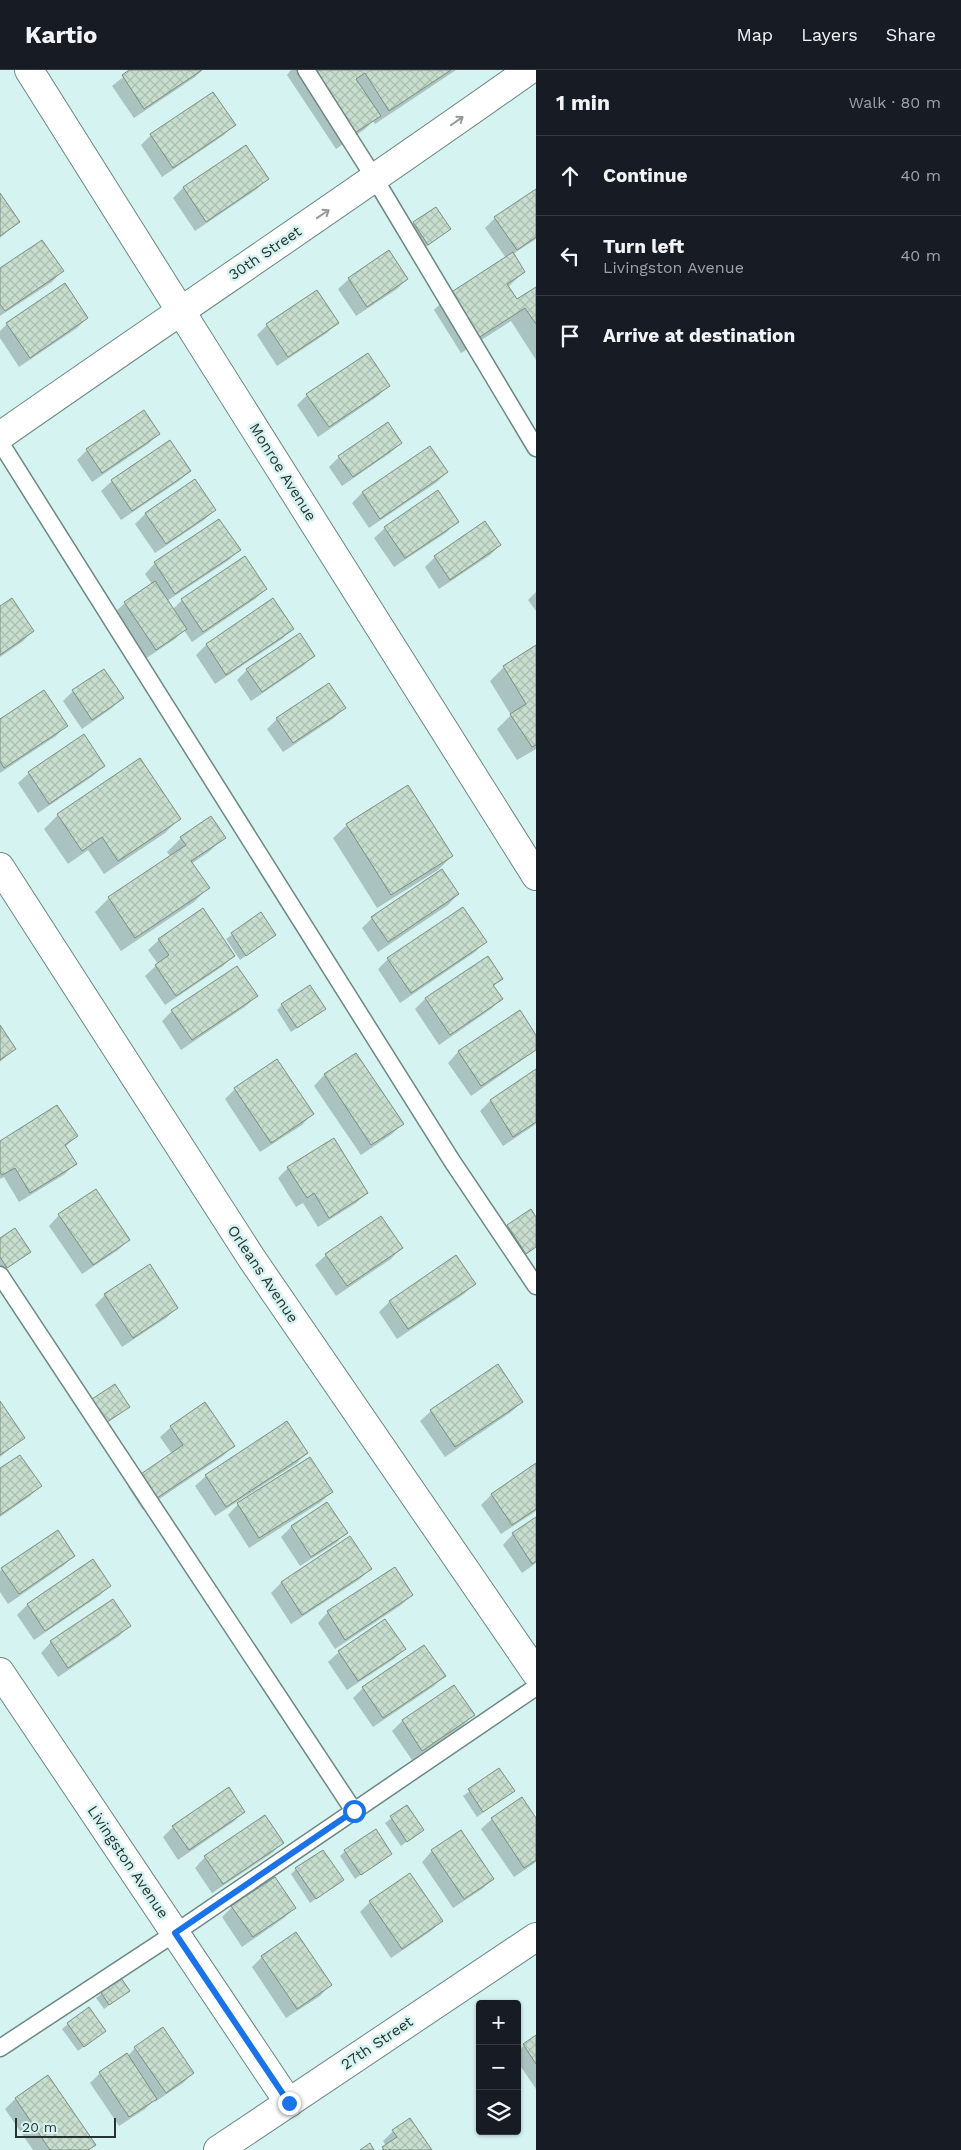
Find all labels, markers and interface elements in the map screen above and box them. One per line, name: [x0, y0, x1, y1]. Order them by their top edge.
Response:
text: Kartio: [25, 21, 97, 49]
text: Map: [736, 24, 773, 45]
text: Layers: [801, 24, 858, 45]
text: Share: [886, 24, 936, 45]
text: 1 min: [556, 90, 610, 115]
text: Walk · 80 m: [849, 93, 941, 112]
one-way arrow: [450, 116, 464, 126]
icon: ahead: [556, 162, 584, 190]
text: Continue: [603, 164, 687, 187]
text: 40 m: [901, 166, 941, 185]
one-way arrow: [316, 208, 330, 219]
street label: 30th Street: [225, 222, 305, 284]
text: Turn left: [603, 235, 684, 258]
icon: left: [556, 242, 584, 270]
text: 40 m: [901, 246, 941, 265]
text: Livingston Avenue: [603, 258, 744, 277]
icon: arrive: [556, 322, 584, 350]
text: Arrive at destination: [603, 324, 795, 347]
street label: Monroe Avenue: [246, 420, 320, 524]
street label: Orleans Avenue: [224, 1222, 302, 1326]
route start: [343, 1800, 366, 1823]
street label: Livingston Avenue: [84, 1802, 172, 1922]
map controls: [476, 2000, 521, 2135]
button: +: [476, 2000, 521, 2045]
street label: 27th Street: [338, 2012, 417, 2074]
button: −: [476, 2045, 521, 2090]
button: layers: [476, 2090, 521, 2135]
route end: [278, 2092, 301, 2115]
scale bar: [15, 2115, 116, 2138]
text: 20 m: [22, 2119, 57, 2135]

